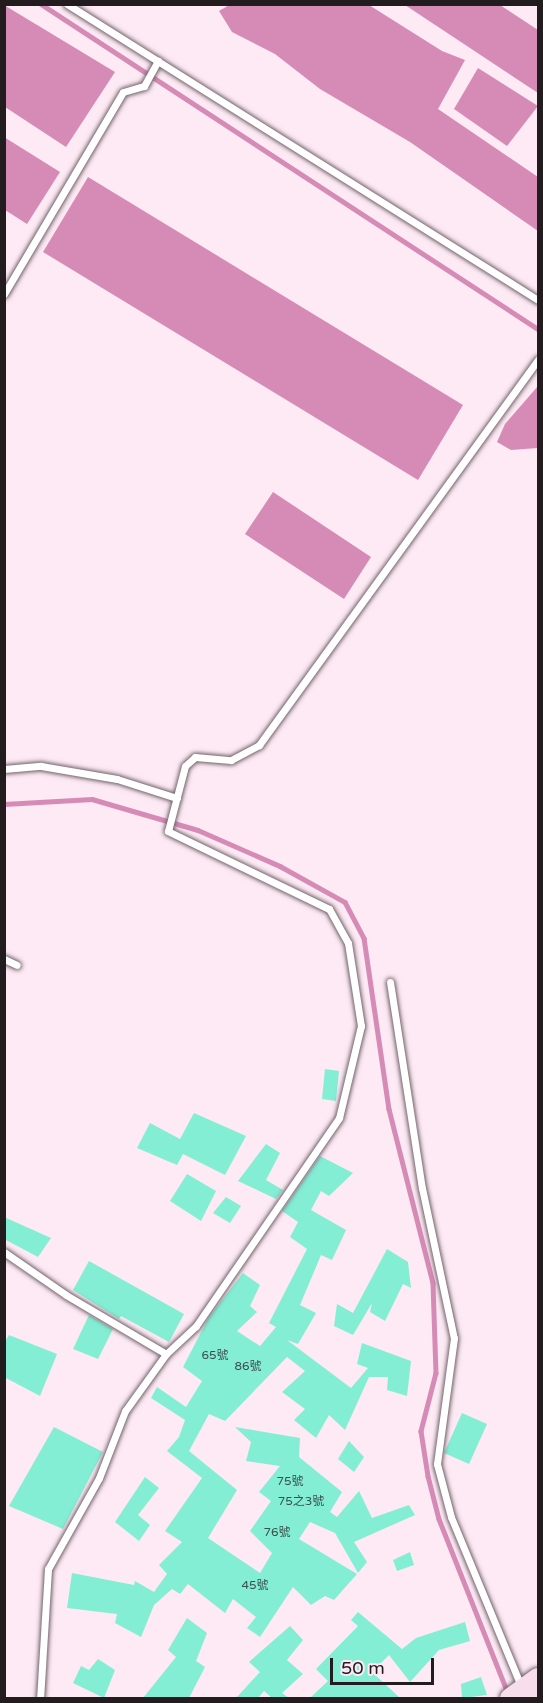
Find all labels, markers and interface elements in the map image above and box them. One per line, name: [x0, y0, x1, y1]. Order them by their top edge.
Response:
house number: 65號: [201, 1349, 229, 1363]
house number: 86號: [234, 1360, 262, 1374]
house number: 75號: [276, 1475, 304, 1489]
house number: 75之3號: [278, 1495, 324, 1509]
house number: 76號: [263, 1526, 291, 1540]
house number: 45號: [241, 1579, 269, 1593]
scale bar: [333, 1646, 436, 1684]
text: 50 m: [341, 1657, 385, 1679]

